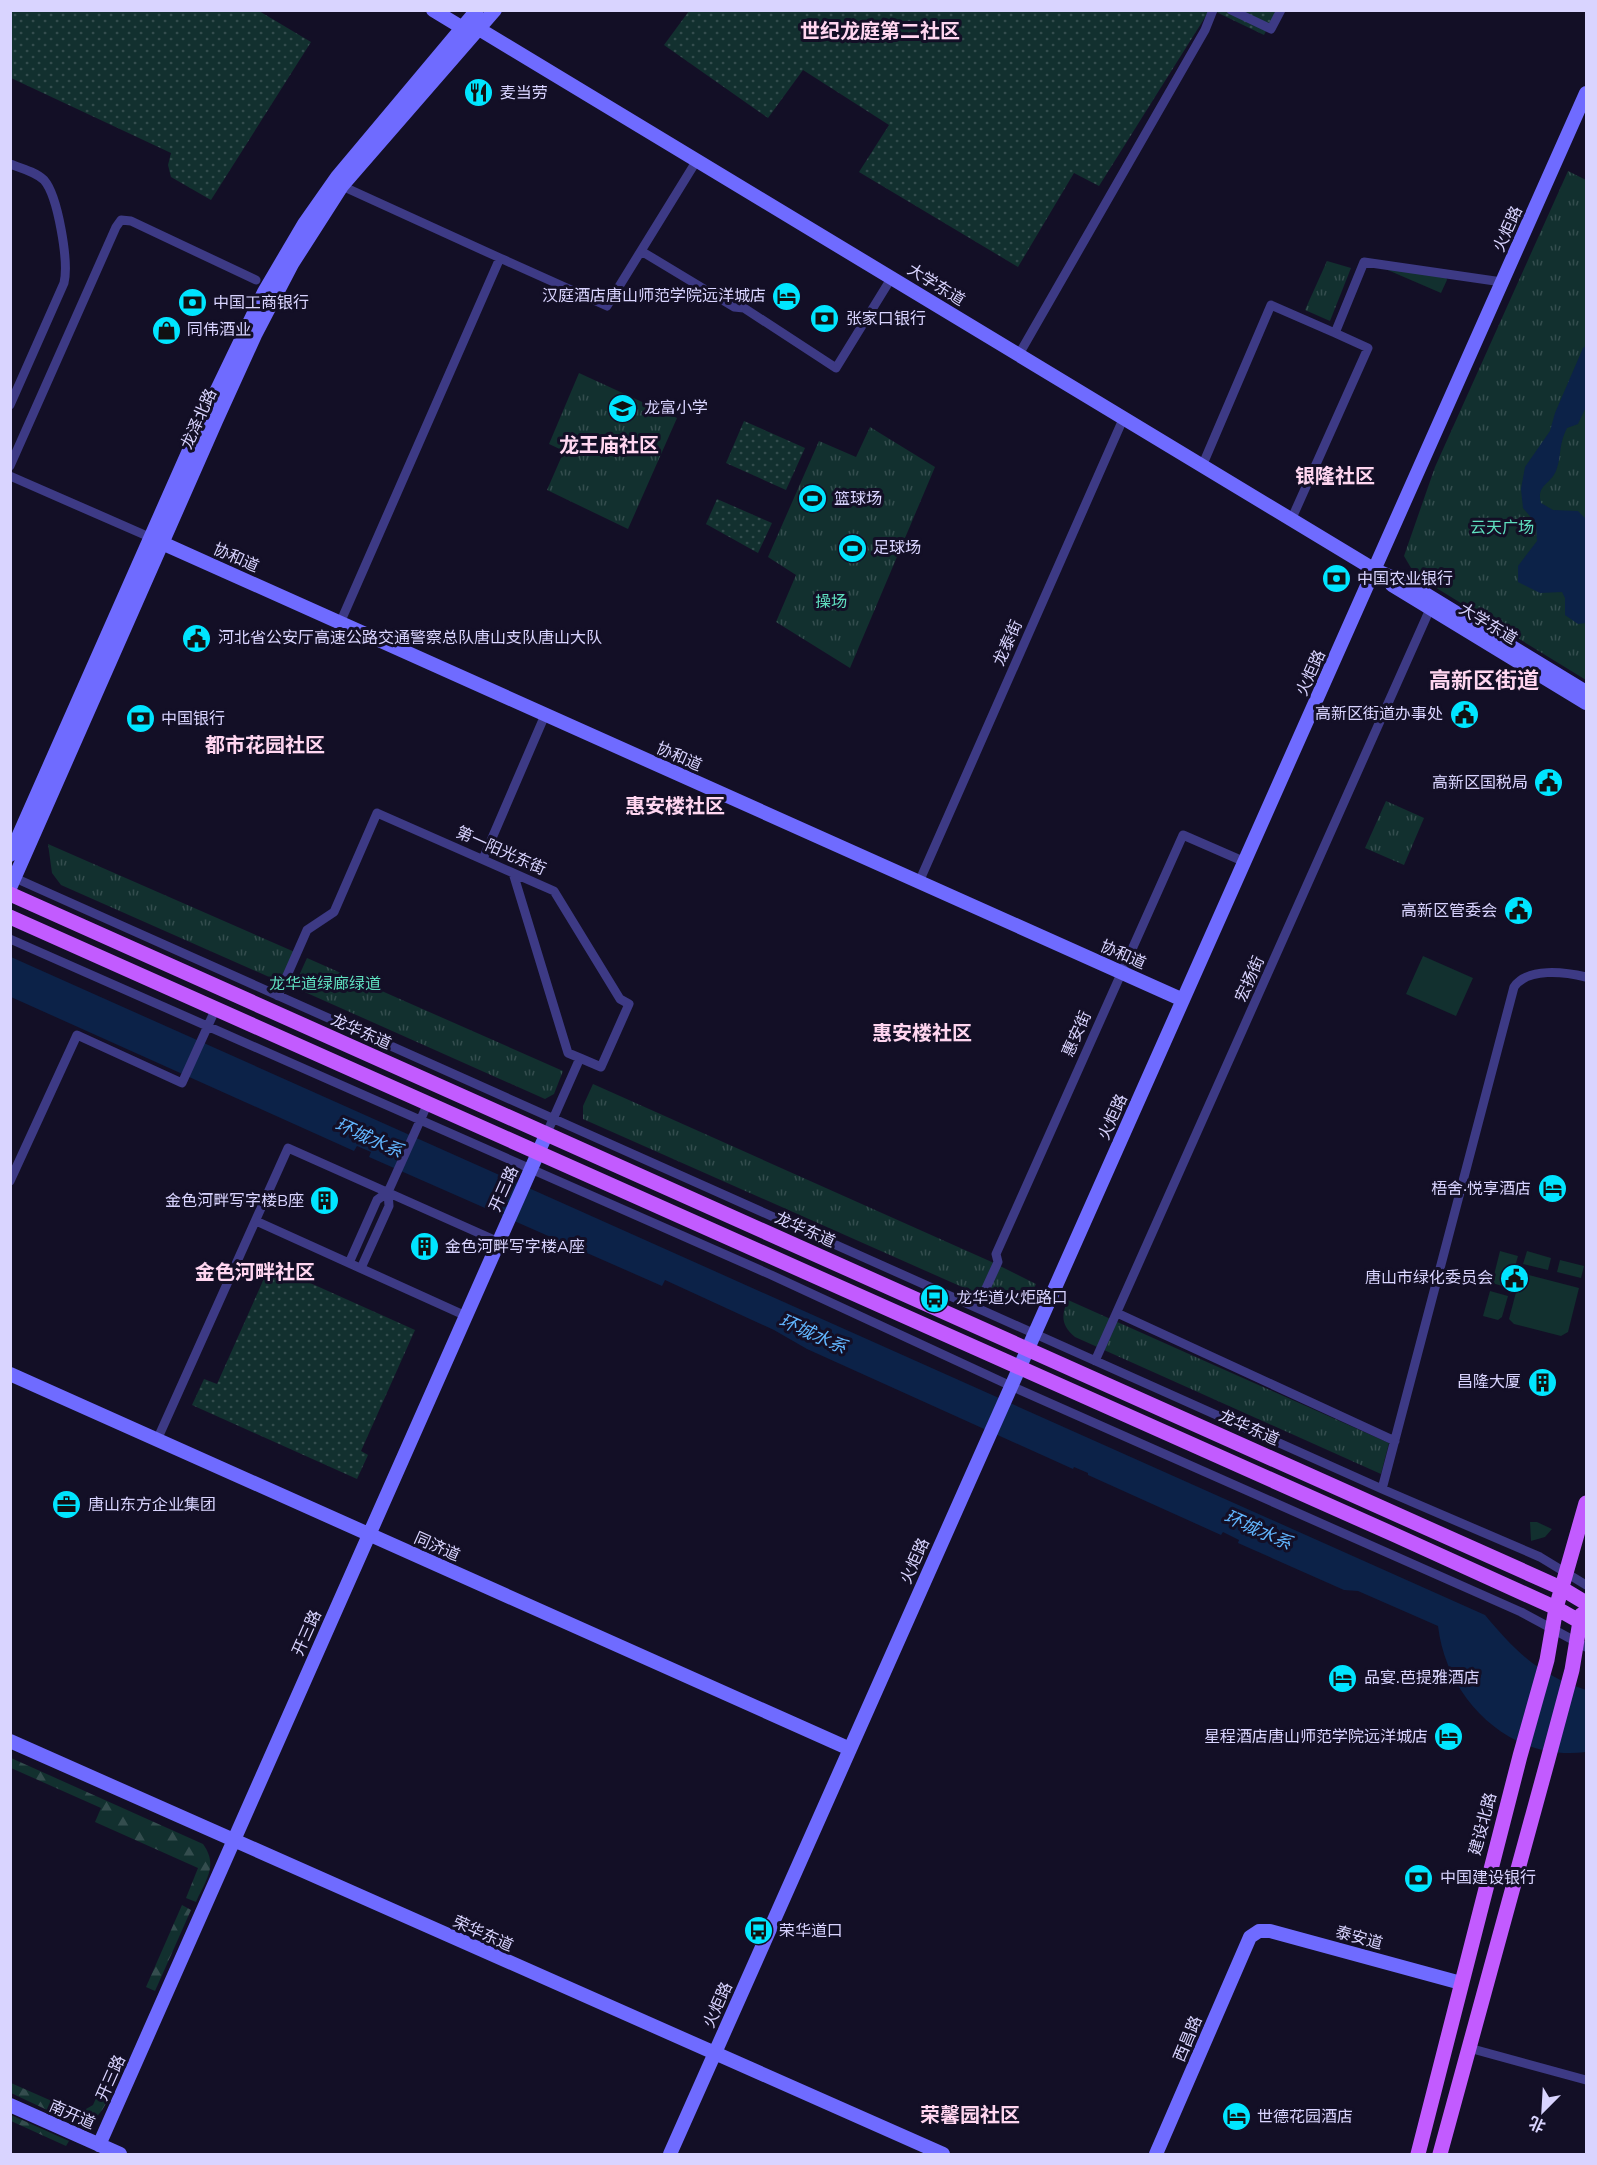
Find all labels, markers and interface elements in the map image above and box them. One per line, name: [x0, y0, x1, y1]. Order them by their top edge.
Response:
district label: 世纪龙庭第二社区: [800, 18, 960, 45]
restaurant icon: 麦当劳: [463, 77, 495, 109]
place label: 麦当劳: [500, 82, 548, 104]
street label: 火炬路: [1488, 203, 1528, 255]
street label: 大学东道: [903, 259, 969, 311]
hotel icon: 汉庭酒店唐山师范学院远洋城店: [771, 280, 803, 312]
place label: 汉庭酒店唐山师范学院远洋城店: [542, 285, 766, 307]
bank icon: 中国工商银行: [176, 287, 208, 319]
place label: 中国工商银行: [213, 292, 309, 314]
bank icon: 张家口银行: [809, 303, 841, 335]
place label: 张家口银行: [846, 308, 926, 330]
shop icon: 同伟酒业: [150, 314, 182, 346]
place label: 同伟酒业: [187, 319, 251, 341]
street label: 龙泽北路: [176, 385, 222, 453]
school or university icon: 龙富小学: [607, 392, 639, 424]
place label: 龙富小学: [644, 397, 708, 419]
district label: 龙王庙社区: [559, 432, 659, 459]
district label: 银隆社区: [1295, 463, 1375, 490]
sports icon: 篮球场: [797, 483, 829, 515]
place label: 篮球场: [834, 488, 882, 510]
park label: 云天广场: [1470, 517, 1534, 539]
sports icon: 足球场: [836, 532, 868, 564]
place label: 足球场: [873, 537, 921, 559]
street label: 协和道: [210, 538, 262, 578]
bank icon: 中国农业银行: [1320, 563, 1352, 595]
place label: 中国农业银行: [1357, 568, 1453, 590]
park label: 操场: [815, 591, 847, 613]
street label: 大学东道: [1455, 598, 1521, 650]
street label: 龙泰街: [988, 617, 1028, 669]
public building icon: 河北省公安厅高速公路交通警察总队唐山支队唐山大队: [181, 622, 213, 654]
place label: 河北省公安厅高速公路交通警察总队唐山支队唐山大队: [218, 627, 602, 649]
street label: 火炬路: [1291, 647, 1331, 699]
district label: 高新区街道: [1429, 666, 1539, 696]
public building icon: 高新区街道办事处: [1448, 698, 1480, 730]
bank icon: 中国银行: [124, 703, 156, 735]
place label: 高新区街道办事处: [1315, 703, 1443, 725]
place label: 中国银行: [161, 708, 225, 730]
district label: 都市花园社区: [205, 732, 325, 759]
street label: 协和道: [653, 737, 705, 777]
public building icon: 高新区国税局: [1533, 767, 1565, 799]
place label: 高新区国税局: [1432, 772, 1528, 794]
district label: 惠安楼社区: [625, 793, 725, 820]
street label: 第一阳光东街: [453, 821, 549, 881]
public building icon: 高新区管委会: [1502, 895, 1534, 927]
place label: 高新区管委会: [1401, 900, 1497, 922]
street label: 协和道: [1097, 935, 1149, 975]
street label: 宏扬街: [1230, 953, 1270, 1005]
park label: 龙华道绿廊绿道: [269, 973, 381, 995]
street label: 惠安街: [1057, 1008, 1097, 1060]
street label: 龙华东道: [327, 1009, 395, 1055]
district label: 惠安楼社区: [872, 1020, 972, 1047]
street label: 火炬路: [1093, 1091, 1133, 1143]
water label: 环城水系: [331, 1112, 408, 1164]
street label: 开三路: [484, 1163, 524, 1215]
hotel icon: 梧舍·悦享酒店: [1536, 1173, 1568, 1205]
place label: 梧舍·悦享酒店: [1431, 1178, 1531, 1200]
building icon: 金色河畔写字楼B座: [309, 1185, 341, 1217]
place label: 金色河畔写字楼B座: [165, 1190, 304, 1212]
street label: 龙华东道: [771, 1207, 839, 1253]
building icon: 金色河畔写字楼A座: [408, 1231, 440, 1263]
place label: 金色河畔写字楼A座: [445, 1236, 585, 1258]
district label: 金色河畔社区: [195, 1259, 315, 1286]
public building icon: 唐山市绿化委员会: [1498, 1262, 1530, 1294]
place label: 唐山市绿化委员会: [1365, 1267, 1493, 1289]
bus stop icon: 龙华道火炬路口: [919, 1282, 951, 1314]
place label: 龙华道火炬路口: [956, 1287, 1068, 1309]
water label: 环城水系: [775, 1308, 852, 1360]
building icon: 昌隆大厦: [1526, 1366, 1558, 1398]
place label: 昌隆大厦: [1457, 1371, 1521, 1393]
street label: 龙华东道: [1215, 1405, 1283, 1451]
office icon: 唐山东方企业集团: [51, 1489, 83, 1521]
place label: 唐山东方企业集团: [88, 1494, 216, 1516]
water label: 环城水系: [1220, 1504, 1297, 1556]
street label: 同济道: [411, 1527, 463, 1567]
street label: 火炬路: [895, 1535, 935, 1587]
street label: 开三路: [287, 1607, 327, 1659]
hotel icon: 品宴.芭提雅酒店: [1327, 1662, 1359, 1694]
place label: 品宴.芭提雅酒店: [1364, 1667, 1480, 1689]
hotel icon: 星程酒店唐山师范学院远洋城店: [1433, 1721, 1465, 1753]
place label: 星程酒店唐山师范学院远洋城店: [1204, 1726, 1428, 1748]
street label: 建设北路: [1464, 1790, 1502, 1858]
bank icon: 中国建设银行: [1403, 1862, 1435, 1894]
place label: 中国建设银行: [1440, 1867, 1536, 1889]
street label: 荣华东道: [449, 1911, 517, 1957]
bus stop icon: 荣华道口: [742, 1915, 774, 1947]
place label: 荣华道口: [779, 1920, 843, 1942]
street label: 泰安道: [1333, 1921, 1385, 1955]
street label: 火炬路: [698, 1979, 738, 2031]
street label: 西昌路: [1168, 2013, 1208, 2065]
street label: 开三路: [91, 2052, 131, 2104]
north arrow: [1513, 2081, 1573, 2141]
street label: 南开道: [46, 2095, 98, 2135]
hotel icon: 世德花园酒店: [1220, 2101, 1252, 2133]
district label: 荣馨园社区: [920, 2102, 1020, 2129]
place label: 世德花园酒店: [1257, 2106, 1353, 2128]
text: 北: [1526, 2110, 1549, 2137]

